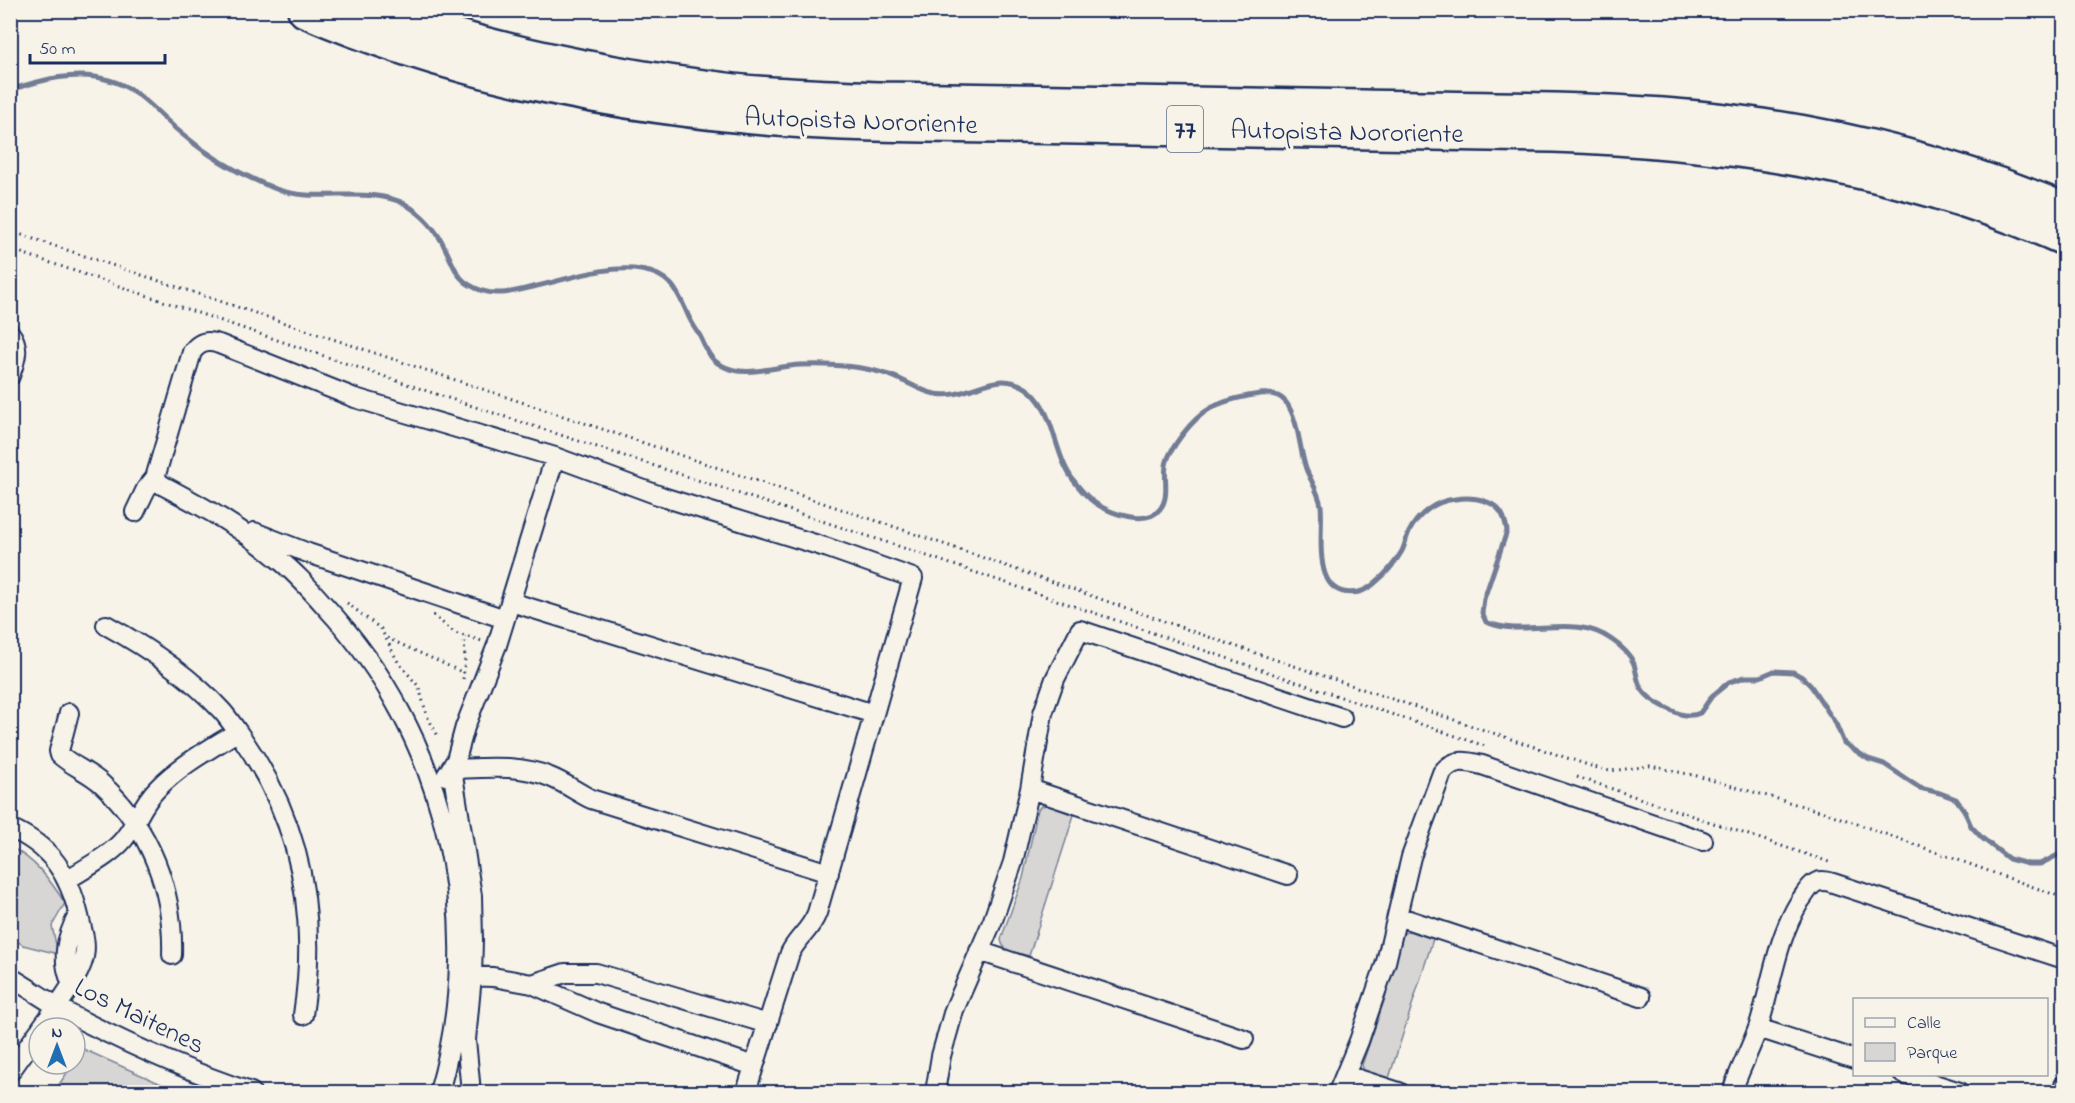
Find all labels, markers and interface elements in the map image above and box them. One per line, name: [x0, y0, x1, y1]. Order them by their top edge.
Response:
scale bar: [30, 27, 165, 65]
text: 50 m: [39, 37, 76, 63]
street label: Autopista Nororiente: [744, 99, 979, 146]
road number: 77: [1167, 106, 1203, 152]
street label: Autopista Nororiente: [1230, 112, 1465, 155]
street label: Los Maitenes: [67, 969, 211, 1066]
legend: [1853, 998, 2048, 1076]
text: Calle: [1907, 1011, 1942, 1037]
north arrow: [27, 1016, 87, 1076]
text: N: [52, 1021, 63, 1045]
text: Parque: [1907, 1041, 1958, 1067]

